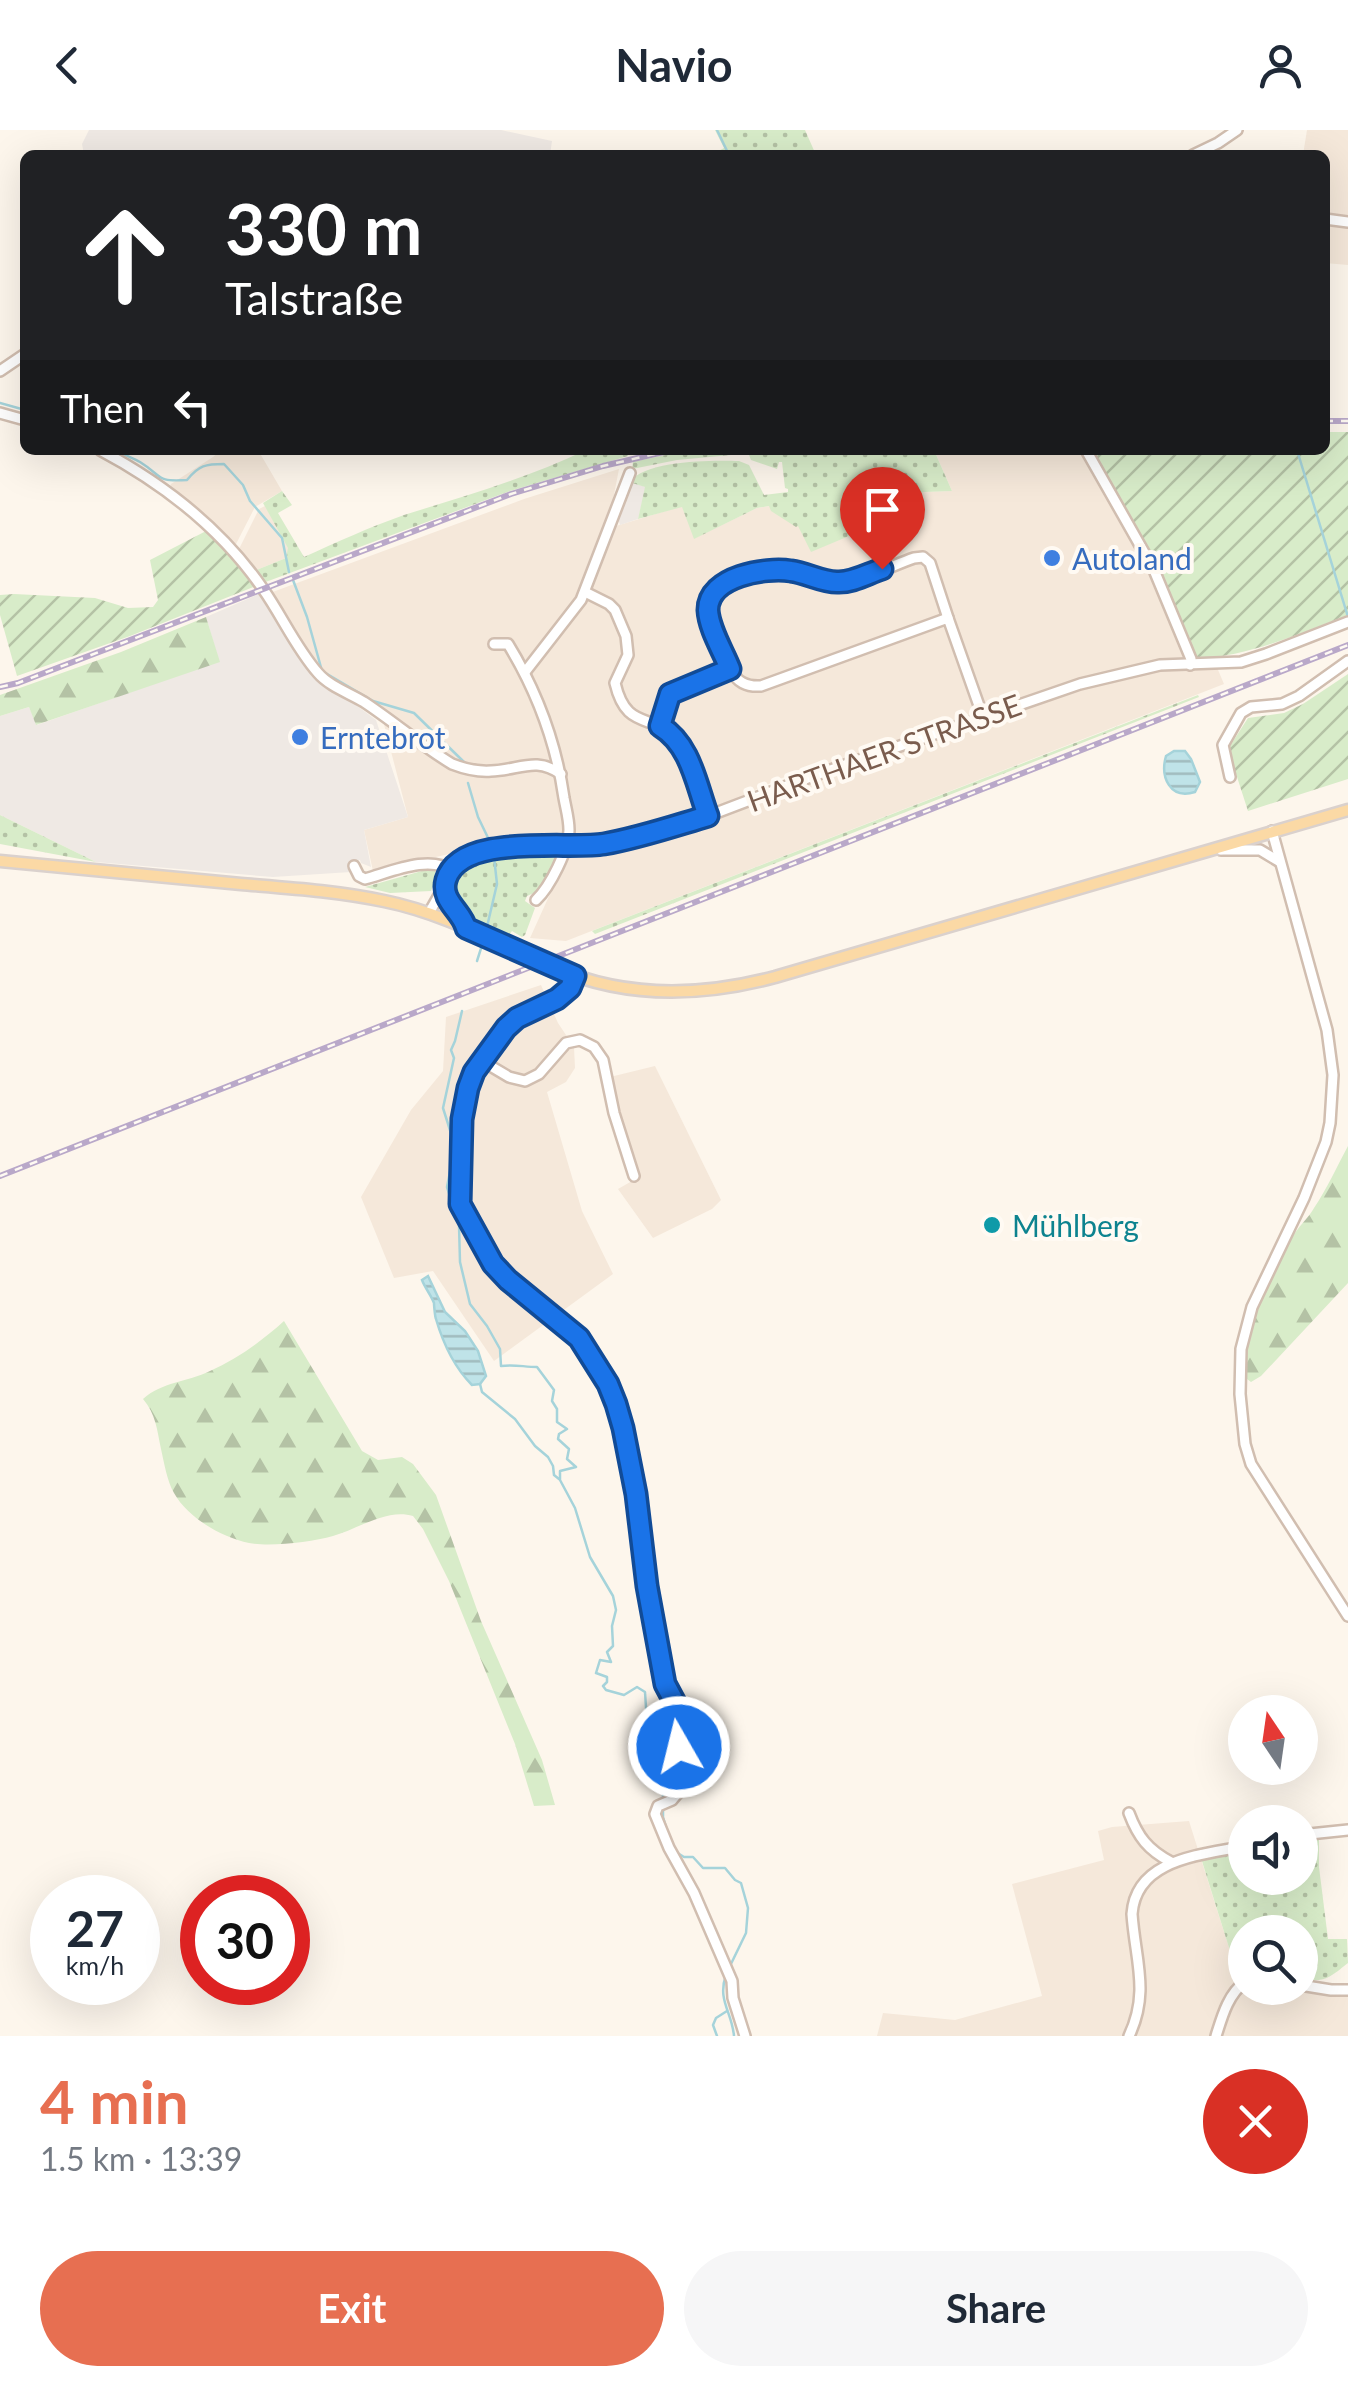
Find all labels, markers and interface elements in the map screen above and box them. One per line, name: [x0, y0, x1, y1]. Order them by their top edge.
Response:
icon: back: [40, 38, 95, 93]
text: Navio: [615, 38, 733, 92]
icon: person: [1253, 38, 1308, 93]
text: 330 m: [225, 186, 422, 270]
icon: ahead: [60, 190, 190, 320]
text: Talstraße: [225, 271, 403, 325]
icon: left: [165, 380, 220, 435]
text: Then: [60, 385, 145, 431]
pin: [840, 467, 925, 570]
icon: arrive: [855, 482, 910, 537]
place label: Autoland: [1072, 540, 1192, 576]
marker: Autoland: [1041, 547, 1063, 569]
street label: HARTHAER STRASSE: [742, 686, 1026, 818]
place label: Erntebrot: [320, 719, 446, 755]
marker: Erntebrot: [289, 726, 311, 748]
place label: Mühlberg: [1012, 1207, 1139, 1243]
marker: Mühlberg: [981, 1214, 1003, 1236]
position arrow: [627, 1695, 731, 1799]
north arrow: [1228, 1695, 1318, 1785]
map controls: [1228, 1695, 1318, 2005]
button: sound: [1228, 1805, 1318, 1895]
speed limit sign: 30: [180, 1875, 310, 2005]
text: 27: [66, 1898, 124, 1958]
button: search: [1228, 1915, 1318, 2005]
text: km/h: [66, 1950, 124, 1980]
text: 4 min: [40, 2065, 189, 2137]
button: close: [1203, 2069, 1308, 2174]
text: 1.5 km · 13:39: [40, 2139, 242, 2178]
button: Exit: [40, 2251, 664, 2366]
button: Share: [684, 2251, 1308, 2366]

